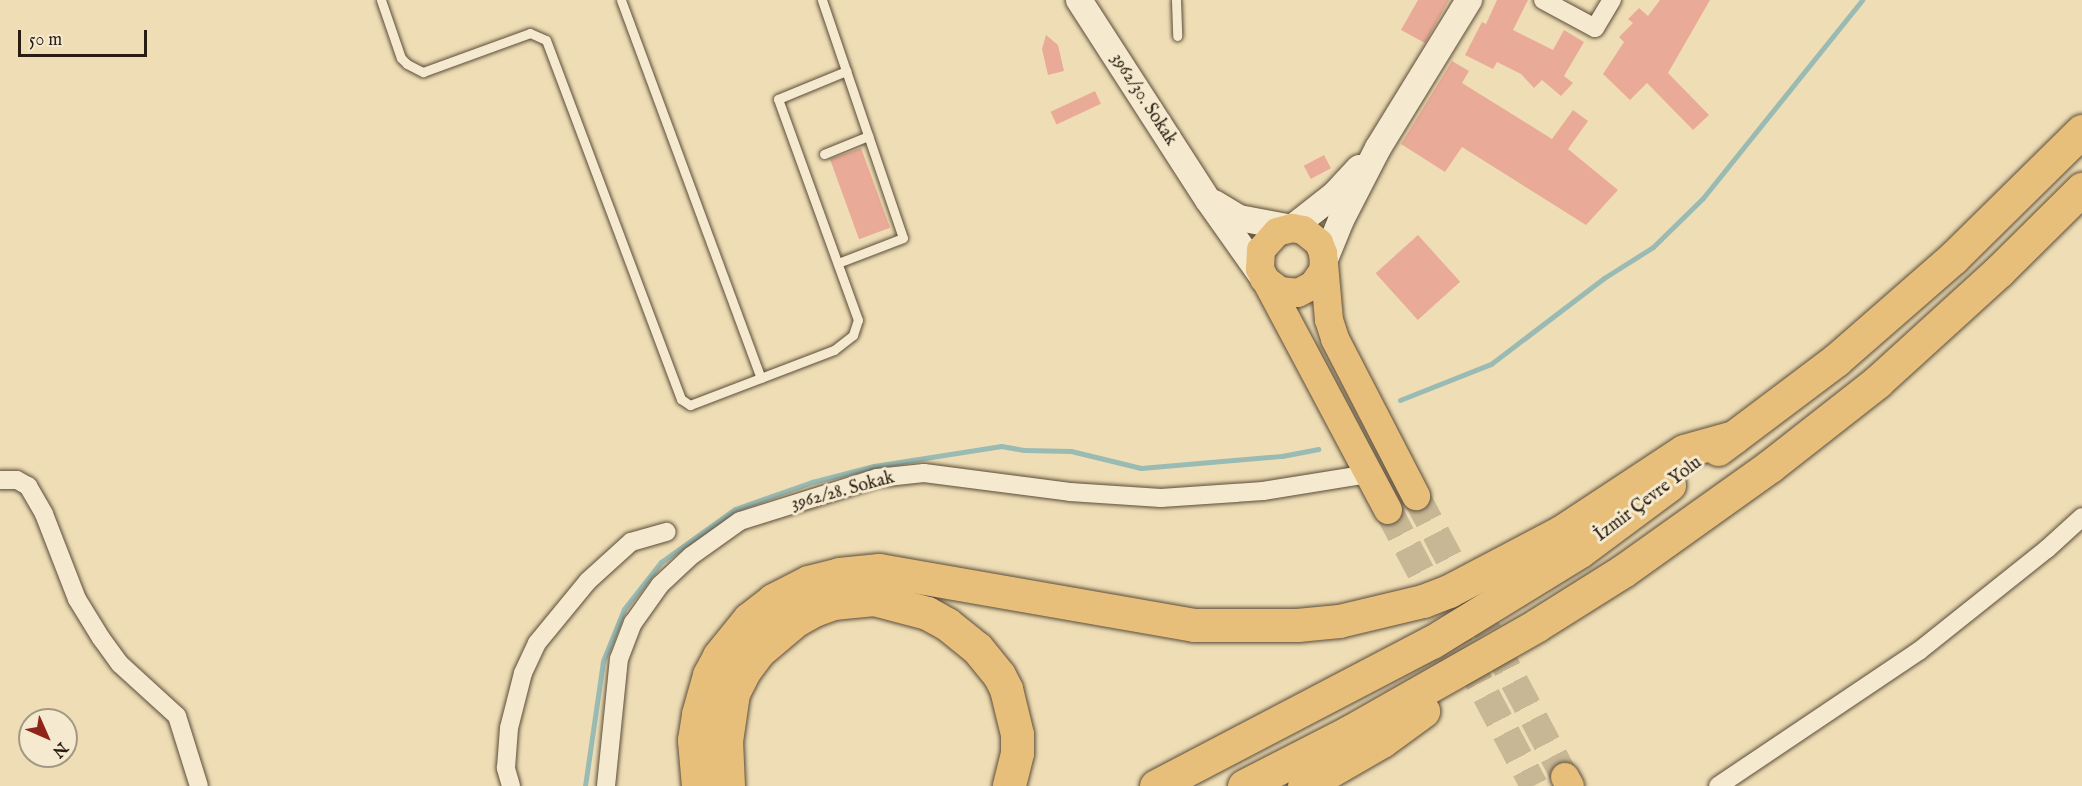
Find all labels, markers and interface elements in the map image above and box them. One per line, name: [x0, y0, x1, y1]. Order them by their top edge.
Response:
scale bar: [21, 18, 150, 56]
text: 50 m: [29, 29, 62, 52]
street label: 3962/30. Sokak: [1105, 50, 1181, 150]
street label: İzmir Çevre Yolu: [1591, 453, 1707, 547]
street label: 3962/28. Sokak: [789, 468, 897, 516]
north arrow: [18, 708, 78, 768]
text: N: [47, 737, 71, 761]

